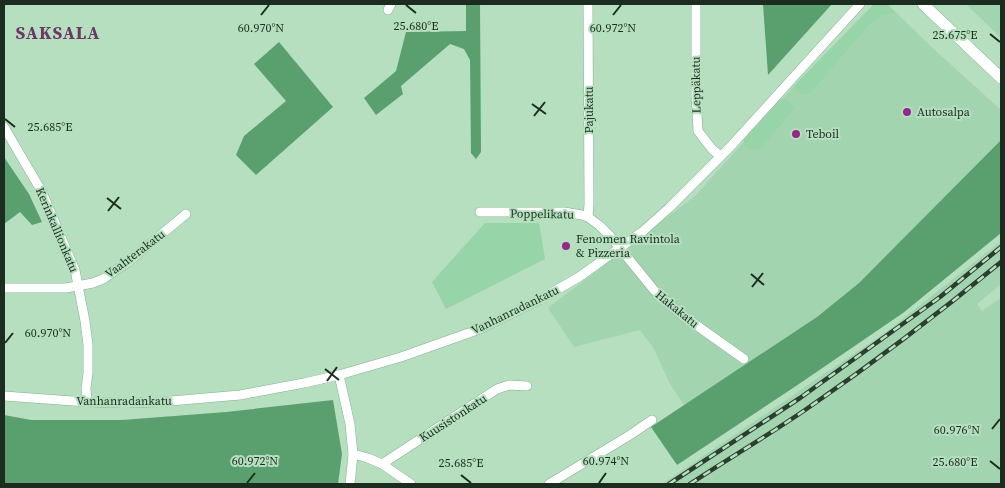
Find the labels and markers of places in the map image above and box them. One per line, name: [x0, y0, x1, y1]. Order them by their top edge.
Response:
place label: Autosalpa: [917, 104, 971, 120]
marker: Autosalpa: [901, 106, 913, 118]
place label: Teboil: [806, 126, 839, 142]
marker: Teboil: [790, 128, 802, 140]
place label: Fenomen Ravintola & Pizzeria: [576, 231, 681, 261]
marker: Fenomen Ravintola & Pizzeria: [560, 240, 572, 252]

